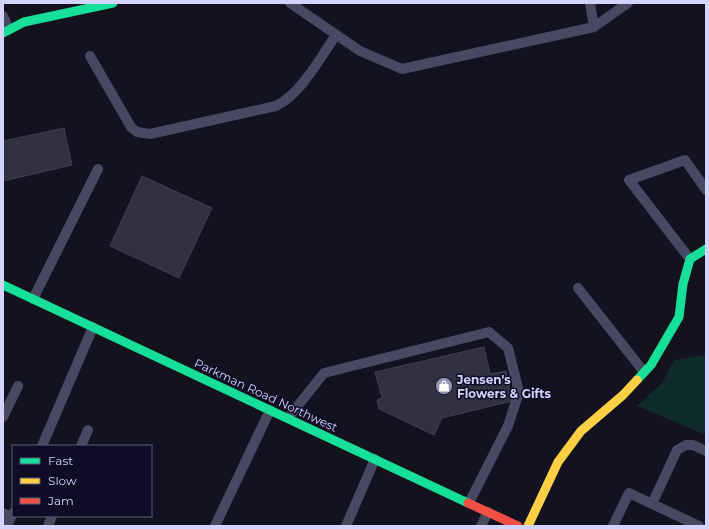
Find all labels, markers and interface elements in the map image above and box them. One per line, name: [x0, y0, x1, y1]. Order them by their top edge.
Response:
street label: Parkman Road Northwest: [192, 355, 340, 435]
place label: Jensen's Flowers & Gifts: [456, 372, 551, 401]
shop icon: Jensen's Flowers & Gifts: [434, 376, 454, 396]
legend: [12, 445, 152, 517]
text: Fast: [48, 453, 73, 468]
text: Slow: [48, 473, 77, 488]
text: Jam: [47, 493, 74, 508]

